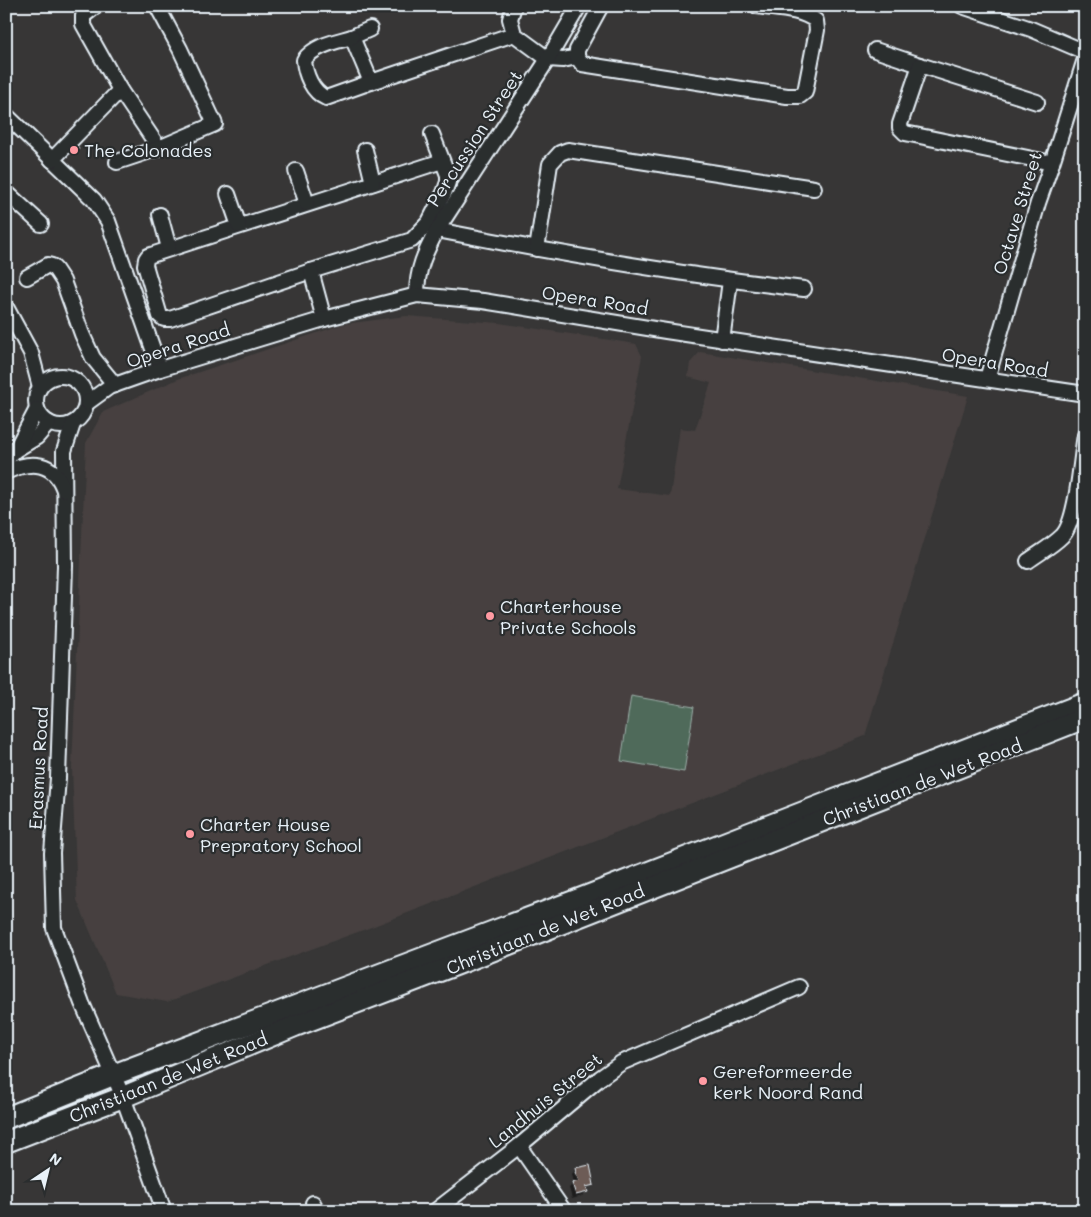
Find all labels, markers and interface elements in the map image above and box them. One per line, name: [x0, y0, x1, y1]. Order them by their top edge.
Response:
street label: Percussion Street: [421, 65, 527, 211]
place label: The Colonades: [84, 138, 212, 162]
marker: The Colonades: [68, 144, 80, 156]
street label: Octave Street: [987, 148, 1047, 278]
street label: Opera Road: [540, 280, 650, 320]
street label: Opera Road: [123, 317, 233, 373]
street label: Opera Road: [940, 342, 1050, 382]
place label: Charterhouse Private Schools: [500, 594, 637, 639]
marker: Charterhouse Private Schools: [484, 610, 496, 622]
street label: Erasmus Road: [23, 706, 53, 830]
street label: Christiaan de Wet Road: [819, 733, 1025, 831]
place label: Charter House Prepratory School: [200, 812, 362, 857]
marker: Charter House Prepratory School: [184, 828, 196, 840]
street label: Christiaan de Wet Road: [442, 878, 648, 980]
street label: Christiaan de Wet Road: [65, 1026, 271, 1128]
street label: Landhuis Street: [483, 1047, 607, 1153]
place label: Gereformeerde kerk Noord Rand: [713, 1059, 863, 1104]
marker: Gereformeerde kerk Noord Rand: [697, 1075, 709, 1087]
north arrow: [22, 1144, 72, 1194]
text: N: [46, 1148, 66, 1170]

